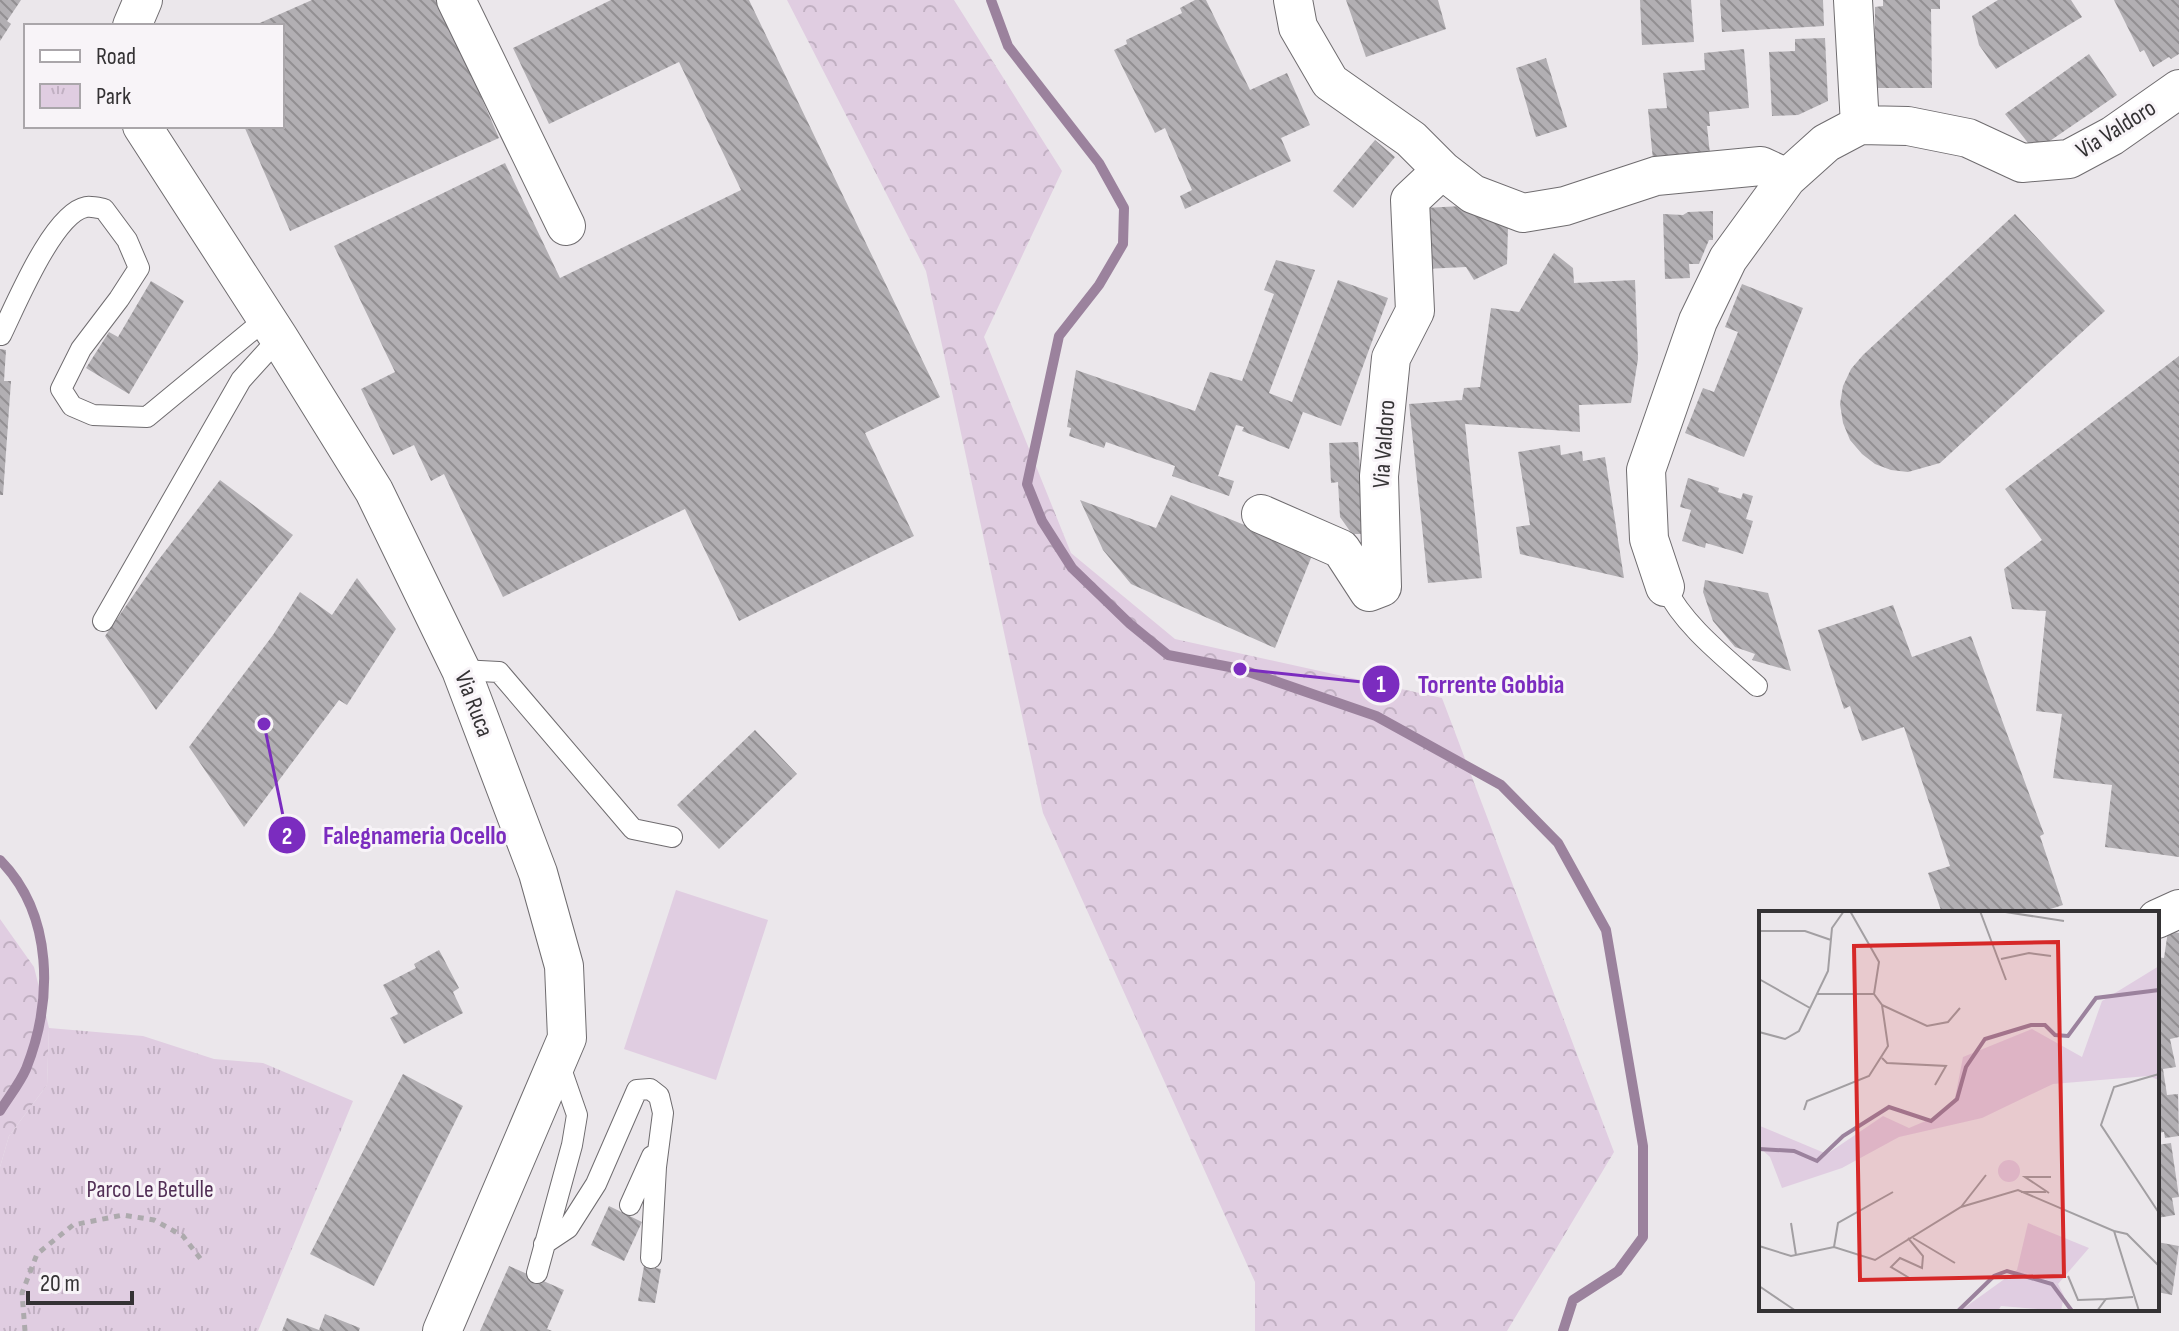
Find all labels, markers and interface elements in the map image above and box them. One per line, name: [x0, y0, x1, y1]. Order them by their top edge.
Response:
legend: [24, 24, 284, 128]
text: Road: [96, 42, 136, 71]
text: Park: [96, 82, 131, 111]
street label: Via Valdoro: [2071, 93, 2161, 165]
street label: Via Valdoro: [1366, 399, 1402, 489]
callout: Torrente Gobbia: [1361, 659, 1580, 709]
street label: Via Ruca: [448, 667, 500, 741]
text: 1: [1376, 670, 1386, 699]
text: Torrente Gobbia: [1418, 670, 1564, 701]
callout: Falegnameria Ocello: [267, 810, 523, 860]
text: Falegnameria Ocello: [323, 821, 507, 852]
text: 2: [282, 822, 292, 851]
inset map: [1759, 911, 2159, 1311]
park label: Parco Le Betulle: [86, 1175, 214, 1204]
scale bar: [28, 1255, 132, 1305]
text: 20 m: [40, 1269, 80, 1298]

